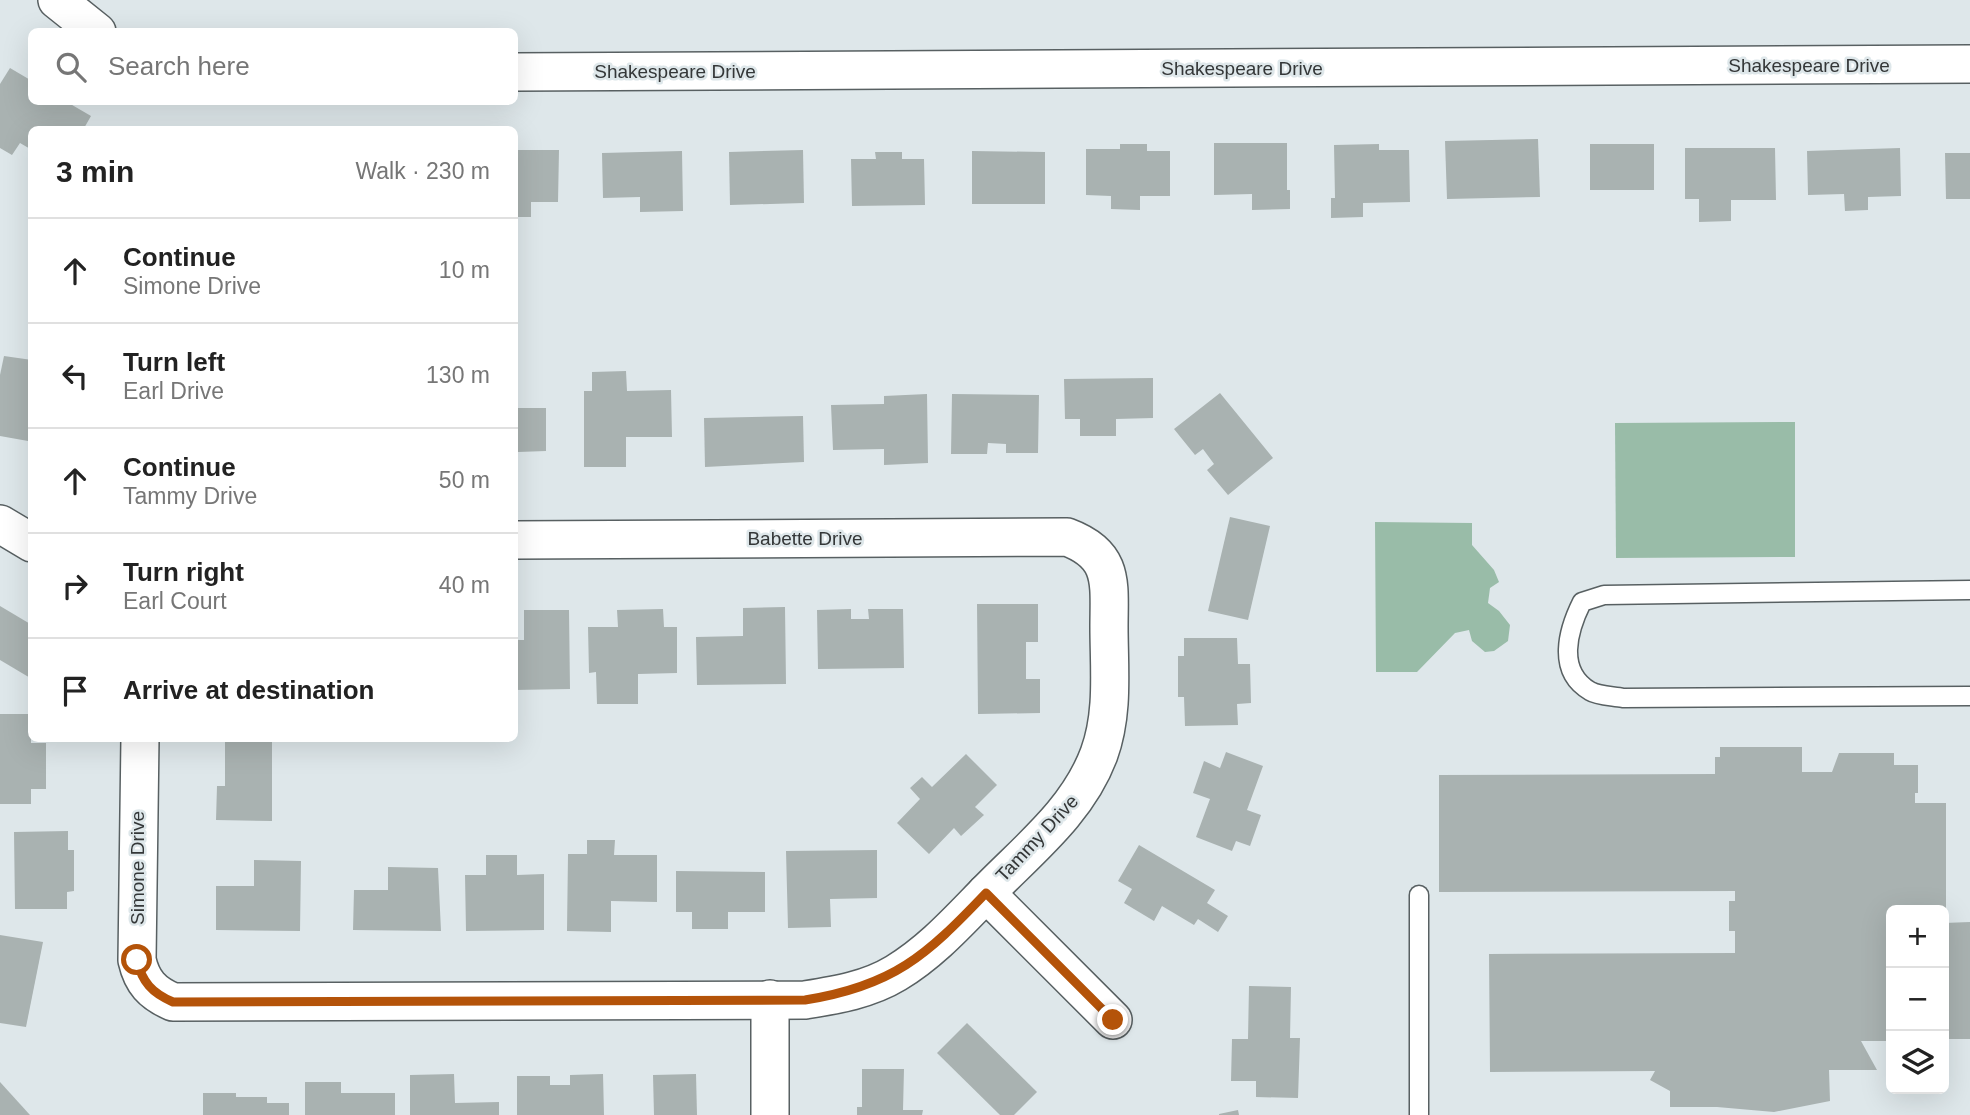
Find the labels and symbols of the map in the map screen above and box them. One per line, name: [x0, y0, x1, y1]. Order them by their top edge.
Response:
street label: Shakespeare Drive: [1728, 55, 1890, 76]
street label: Shakespeare Drive: [1161, 58, 1323, 79]
street label: Shakespeare Drive: [594, 61, 756, 82]
street label: Babette Drive: [747, 528, 863, 549]
street label: Tammy Drive: [992, 790, 1082, 886]
street label: Simone Drive: [127, 811, 148, 925]
route start: [121, 944, 152, 975]
route end: [1097, 1004, 1128, 1035]

